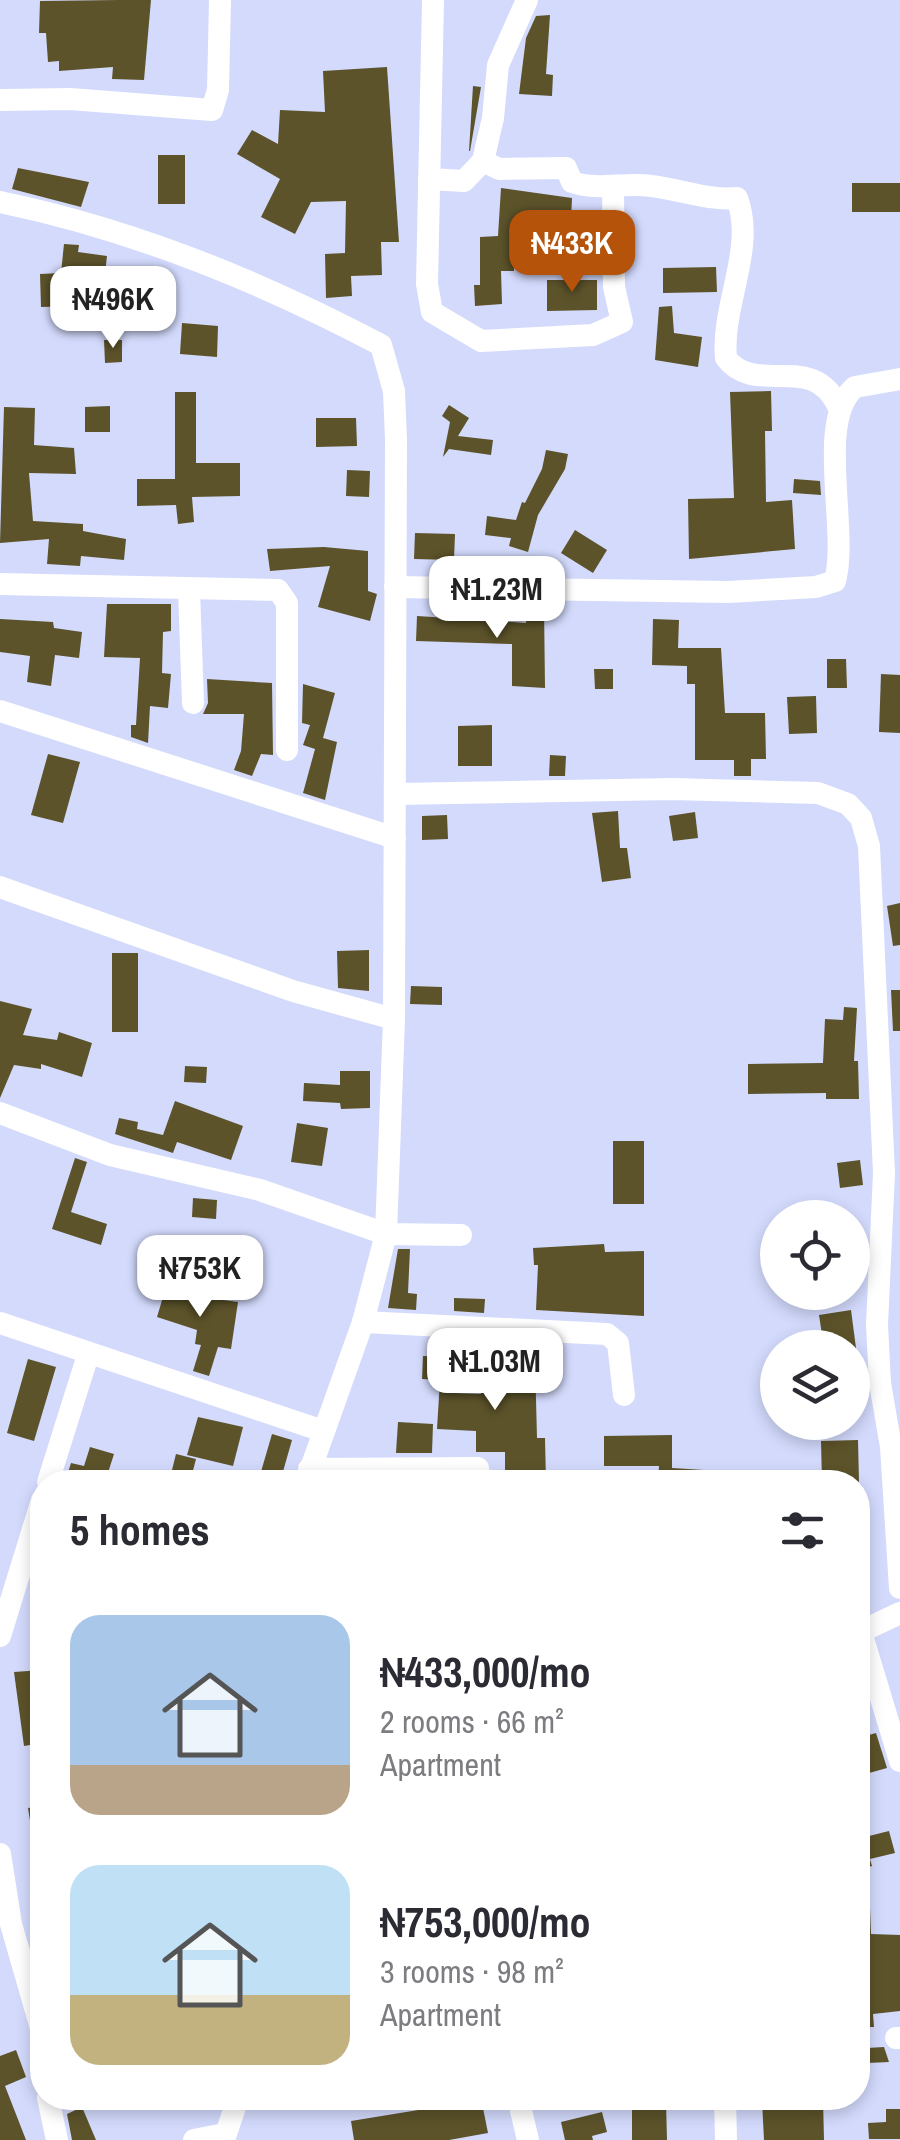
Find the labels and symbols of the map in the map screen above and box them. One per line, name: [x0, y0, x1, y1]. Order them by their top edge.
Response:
pin: ₦433K: [502, 210, 642, 295]
pin: ₦496K: [43, 266, 183, 351]
pin: ₦1.23M: [416, 556, 578, 641]
pin: ₦753K: [130, 1235, 270, 1320]
pin: ₦1.03M: [414, 1328, 576, 1413]

